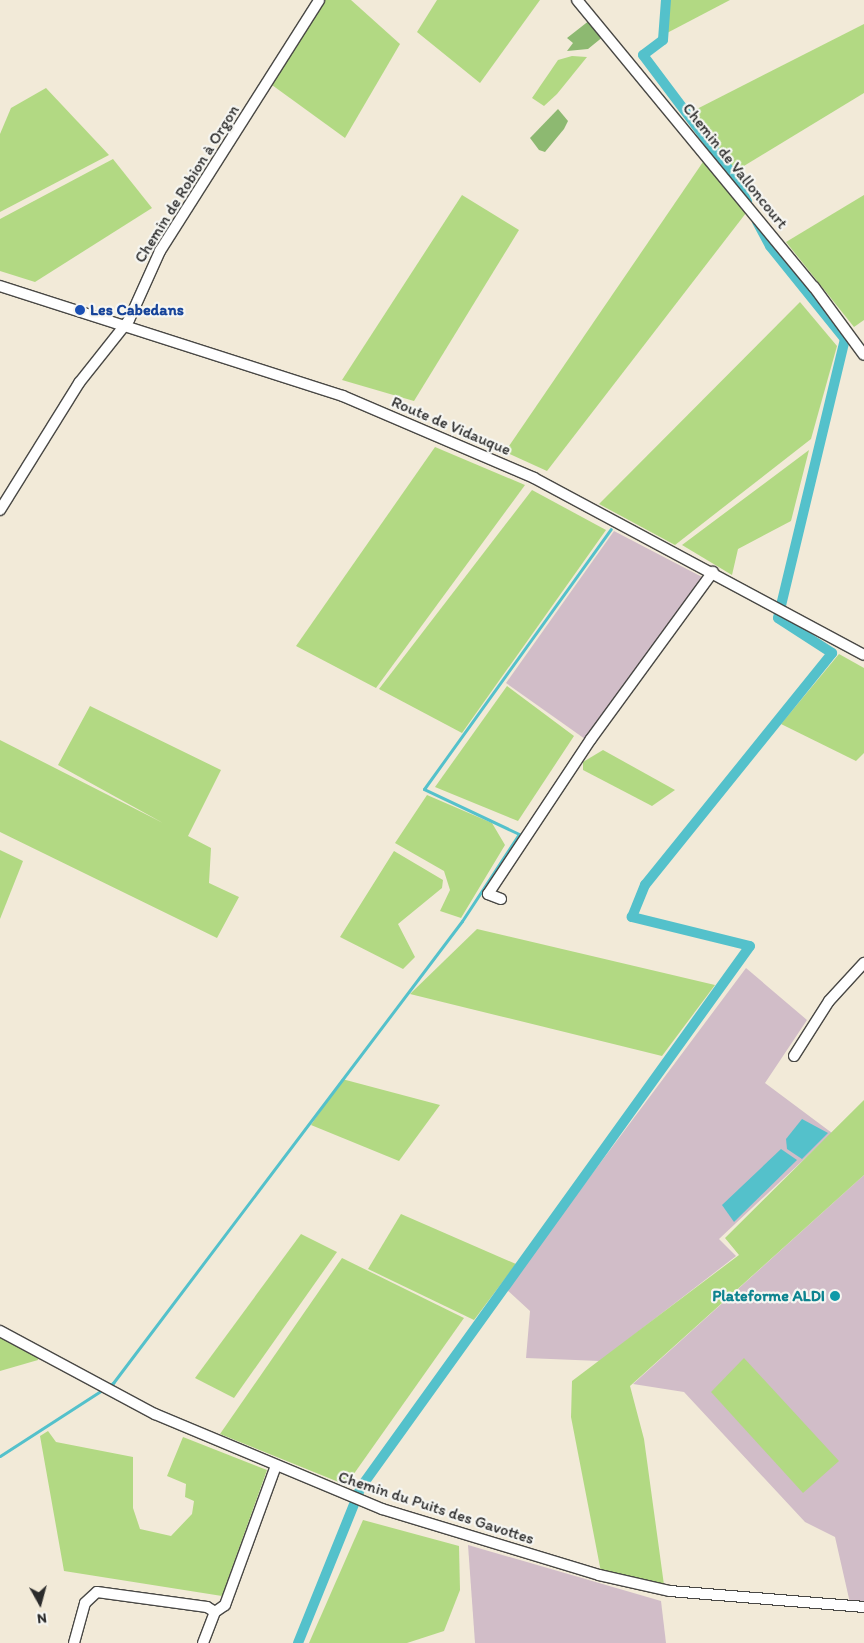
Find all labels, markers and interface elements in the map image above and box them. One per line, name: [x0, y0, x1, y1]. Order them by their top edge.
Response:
street label: Chemin de Valloncourt: [678, 99, 792, 233]
street label: Chemin de Robion à Orgon: [131, 102, 243, 266]
place label: Les Cabedans: [90, 300, 184, 320]
marker: Les Cabedans: [74, 304, 86, 316]
street label: Route de Vidauque: [389, 392, 513, 460]
place label: Plateforme ALDI: [712, 1286, 825, 1306]
marker: Plateforme ALDI: [829, 1290, 841, 1302]
street label: Chemin du Puits des Gavottes: [336, 1467, 536, 1549]
north arrow: [15, 1578, 65, 1628]
text: N: [36, 1609, 48, 1627]

